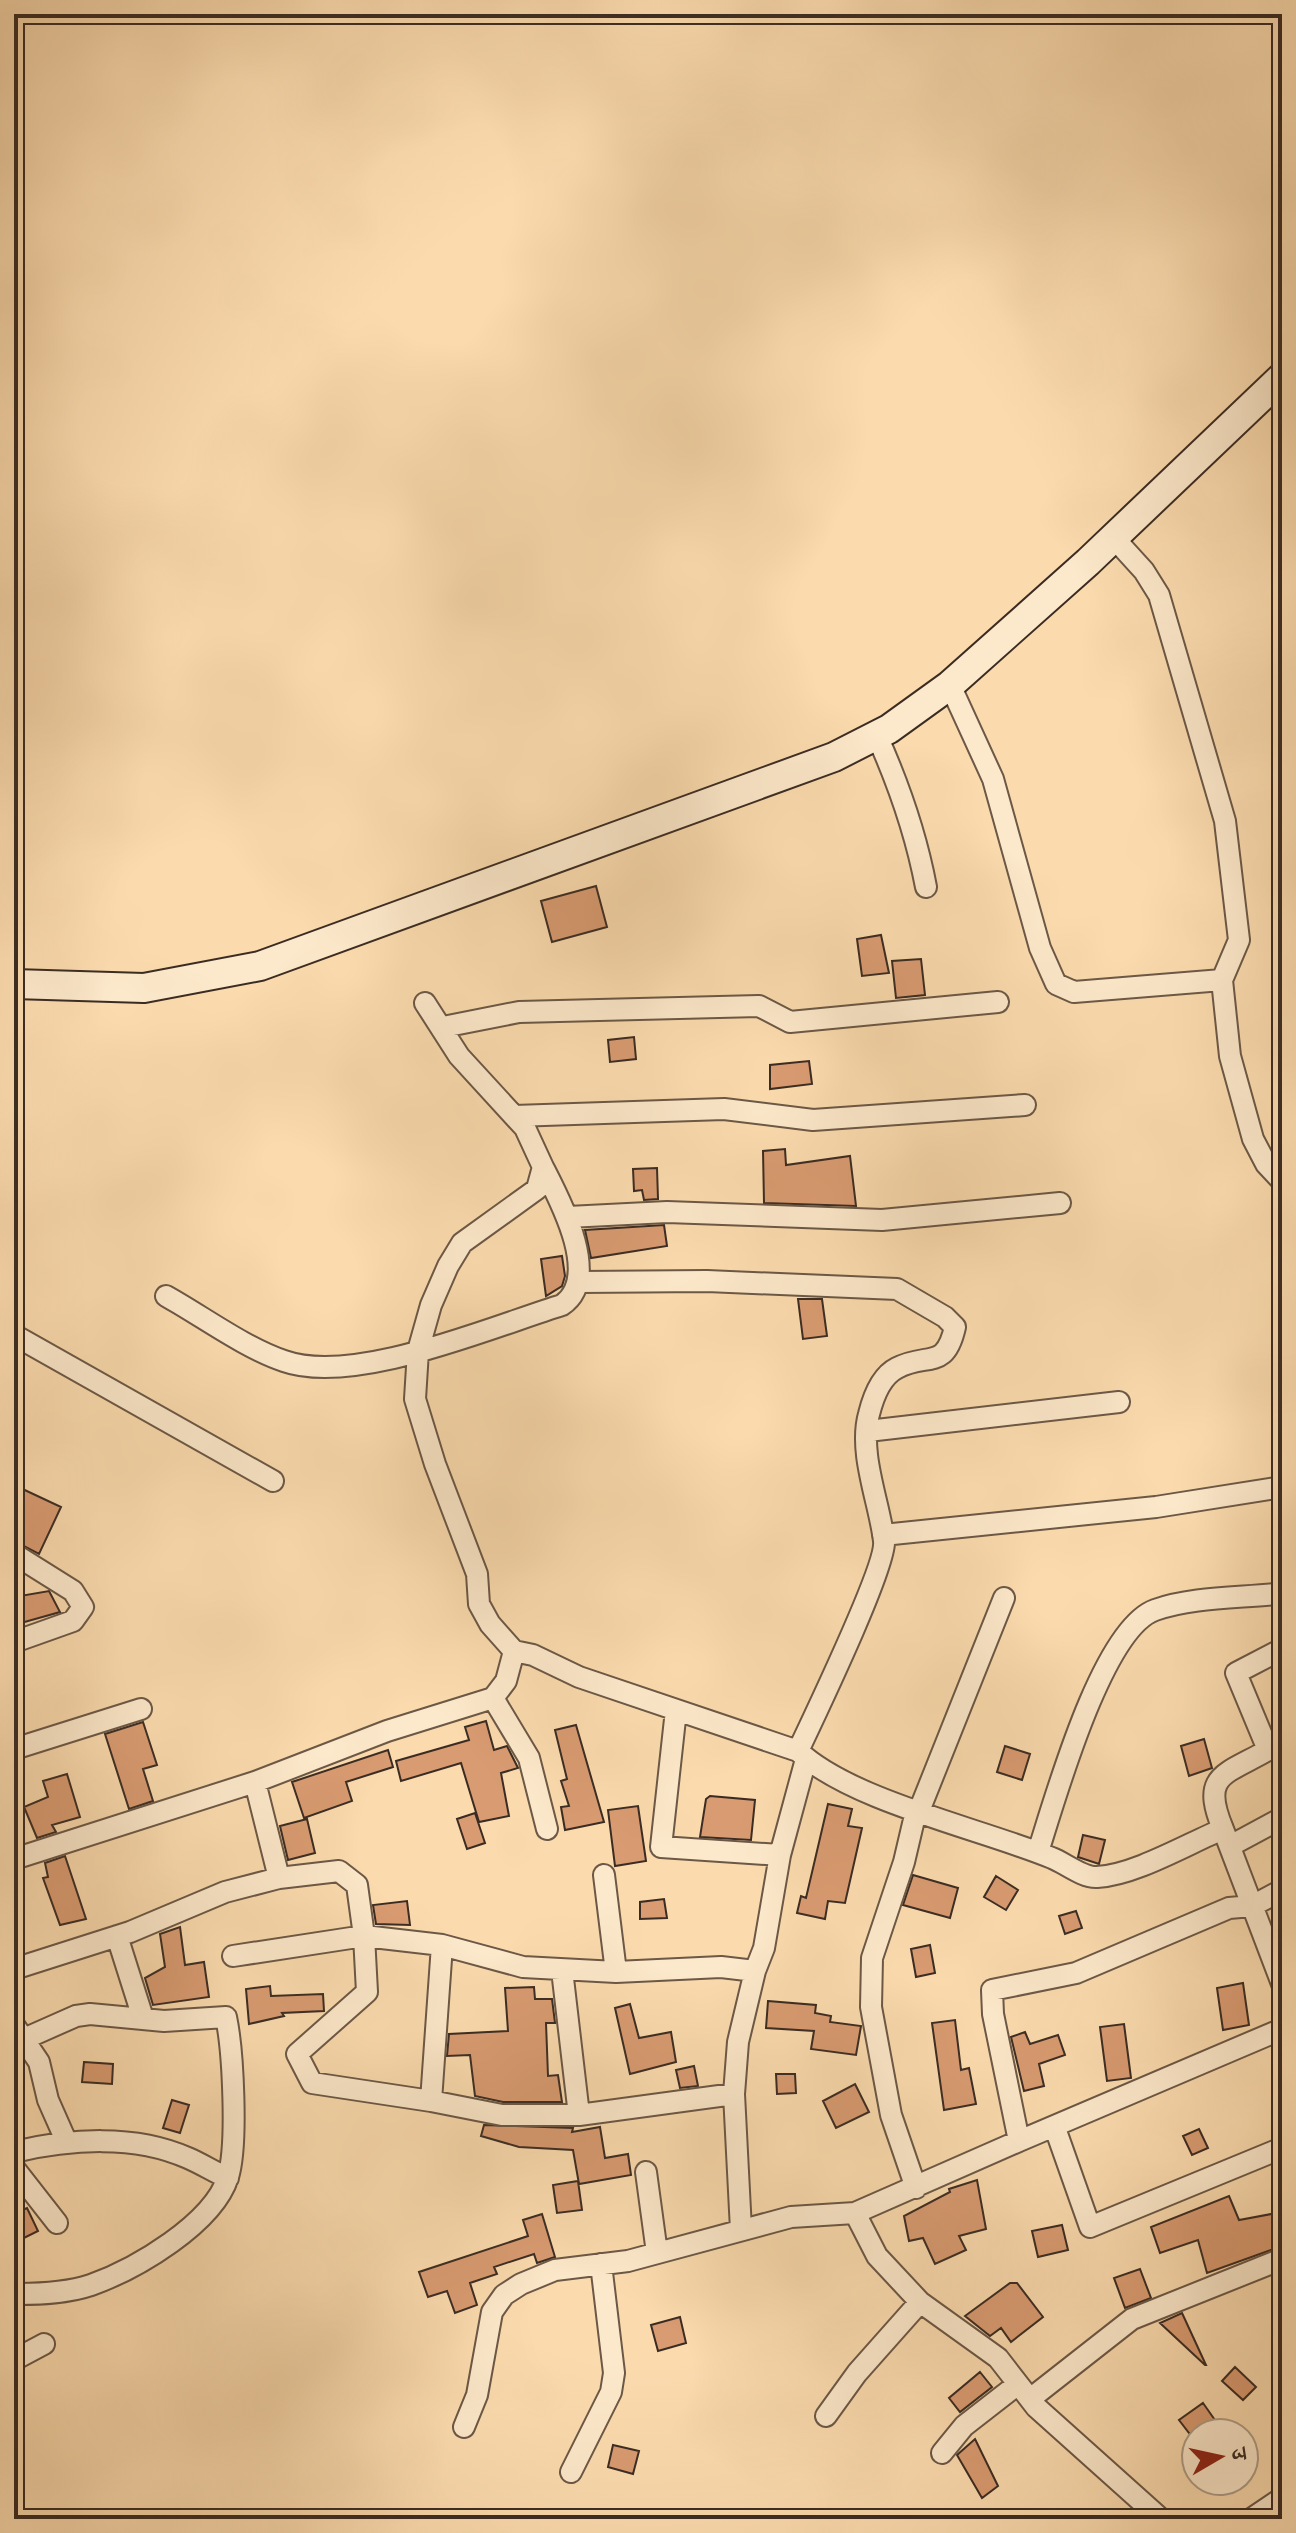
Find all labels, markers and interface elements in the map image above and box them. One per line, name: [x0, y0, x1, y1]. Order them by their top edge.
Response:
north arrow: [1180, 2417, 1260, 2497]
text: उ: [1224, 2444, 1255, 2464]

